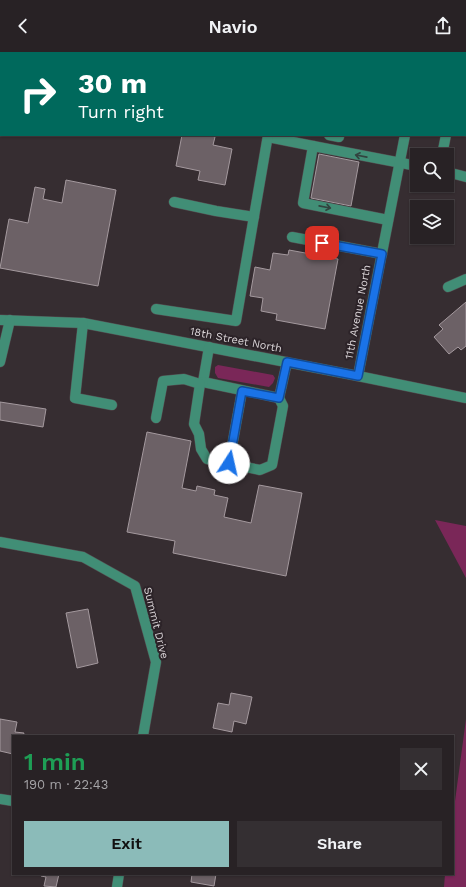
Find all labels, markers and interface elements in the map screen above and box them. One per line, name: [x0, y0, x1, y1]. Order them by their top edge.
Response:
icon: back: [12, 15, 34, 37]
icon: share: [432, 15, 454, 37]
text: Navio: [209, 16, 257, 37]
text: 30 m: [78, 67, 147, 100]
icon: right: [12, 68, 64, 120]
text: Turn right: [78, 101, 164, 122]
map controls: [410, 148, 454, 244]
button: search: [410, 148, 454, 192]
one-way arrow: [355, 151, 368, 159]
button: layers: [410, 200, 454, 244]
one-way arrow: [319, 204, 332, 212]
pin: [305, 226, 339, 260]
icon: arrive: [311, 232, 333, 254]
street label: 11th Avenue North: [342, 264, 374, 360]
street label: 18th Street North: [189, 325, 283, 355]
position arrow: [208, 442, 250, 484]
street label: Summit Drive: [141, 586, 171, 660]
text: 1 min: [24, 748, 86, 776]
button: close: [400, 748, 442, 790]
text: 190 m · 22:43: [24, 777, 108, 792]
button: Exit: [24, 821, 229, 867]
button: Share: [237, 821, 442, 867]

